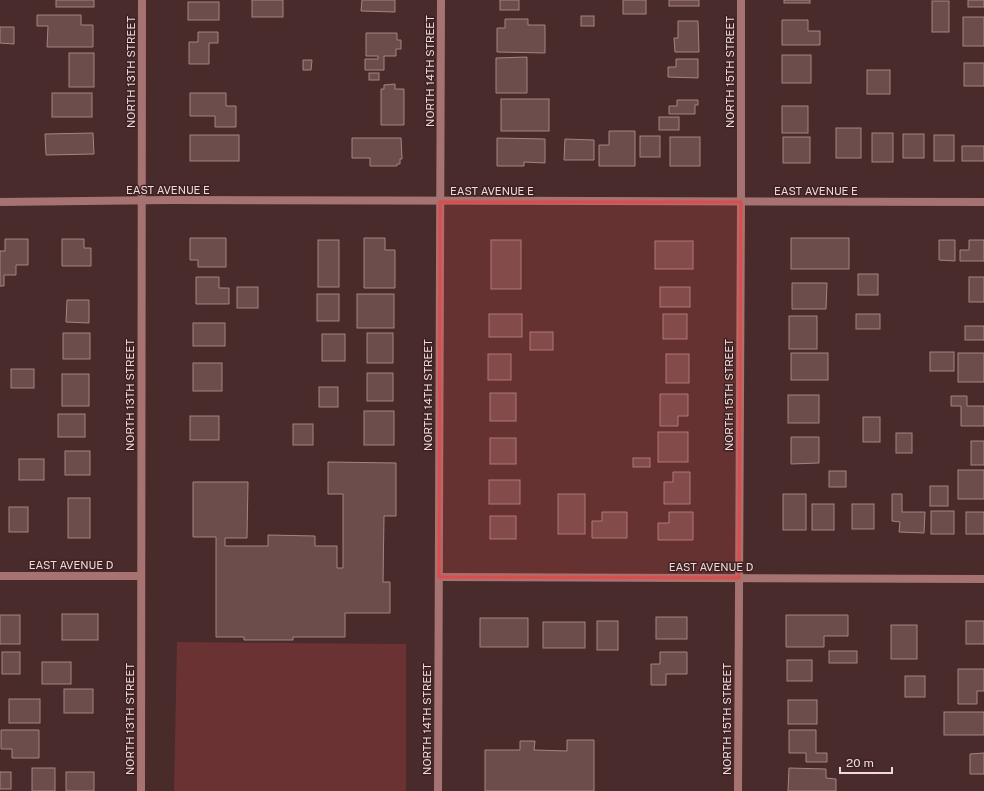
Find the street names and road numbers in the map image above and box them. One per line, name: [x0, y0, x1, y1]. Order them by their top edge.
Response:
street label: NORTH 14TH STREET: [424, 15, 436, 127]
street label: NORTH 15TH STREET: [724, 15, 736, 128]
street label: NORTH 13TH STREET: [125, 16, 137, 128]
street label: EAST AVENUE E: [126, 184, 210, 196]
street label: EAST AVENUE E: [450, 185, 534, 197]
street label: EAST AVENUE E: [774, 185, 858, 197]
street label: NORTH 15TH STREET: [723, 338, 735, 451]
street label: NORTH 13TH STREET: [124, 339, 136, 451]
street label: NORTH 14TH STREET: [422, 339, 434, 451]
street label: EAST AVENUE D: [29, 559, 114, 571]
street label: EAST AVENUE D: [669, 561, 754, 573]
street label: NORTH 15TH STREET: [721, 662, 733, 775]
street label: NORTH 13TH STREET: [124, 663, 136, 775]
street label: NORTH 14TH STREET: [421, 663, 433, 775]

